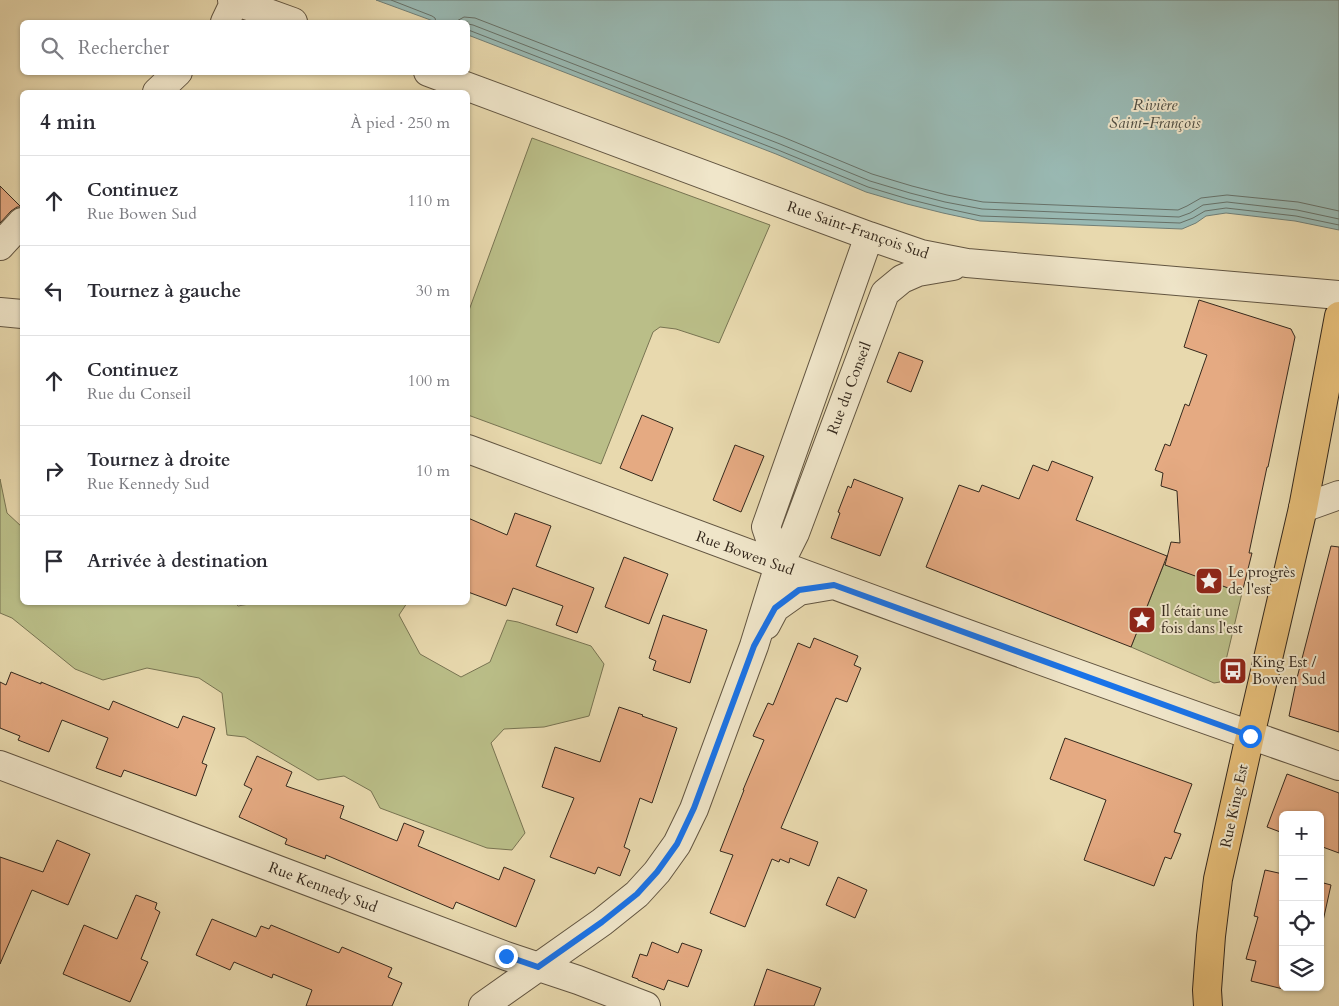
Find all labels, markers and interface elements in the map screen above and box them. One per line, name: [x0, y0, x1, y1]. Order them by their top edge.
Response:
search box: [20, 20, 470, 75]
icon: search: [38, 34, 66, 62]
text: Rechercher: [78, 35, 169, 61]
water label: Rivière Saint-François: [1109, 94, 1201, 134]
text: 4 min: [40, 108, 96, 137]
text: À pied · 250 m: [350, 112, 450, 134]
text: Continuez: [87, 177, 178, 203]
icon: ahead: [40, 187, 68, 215]
text: 110 m: [408, 190, 450, 212]
street label: Rue Saint-François Sud: [784, 196, 932, 264]
text: Rue Bowen Sud: [87, 203, 197, 225]
icon: left: [40, 277, 68, 305]
text: Tournez à gauche: [87, 278, 241, 304]
text: 30 m: [416, 280, 450, 302]
street label: Rue du Conseil: [822, 339, 876, 437]
text: Continuez: [87, 357, 178, 383]
icon: ahead: [40, 367, 68, 395]
text: 100 m: [408, 370, 450, 392]
text: Rue du Conseil: [87, 383, 191, 405]
text: Tournez à droite: [87, 447, 230, 473]
icon: right: [40, 457, 68, 485]
text: 10 m: [416, 460, 450, 482]
text: Rue Kennedy Sud: [87, 473, 210, 495]
street label: Rue Bowen Sud: [693, 526, 797, 580]
icon: arrive: [40, 547, 68, 575]
text: Arrivée à destination: [87, 548, 268, 574]
place label: Le progrès de l'est: [1228, 562, 1295, 599]
place icon: Le progrès de l'est: [1194, 566, 1224, 596]
place label: Il était une fois dans l'est: [1161, 601, 1243, 638]
place icon: Il était une fois dans l'est: [1127, 605, 1157, 635]
place label: King Est / Bowen Sud: [1252, 652, 1325, 689]
bus stop icon: King Est / Bowen Sud: [1218, 656, 1248, 686]
route start: [1239, 725, 1262, 748]
street label: Rue King Est: [1215, 762, 1253, 850]
map controls: [1279, 811, 1324, 991]
button: +: [1279, 811, 1324, 856]
button: −: [1279, 856, 1324, 901]
street label: Rue Kennedy Sud: [266, 857, 380, 917]
button: locate: [1279, 901, 1324, 946]
route end: [495, 945, 518, 968]
button: layers: [1279, 946, 1324, 991]

